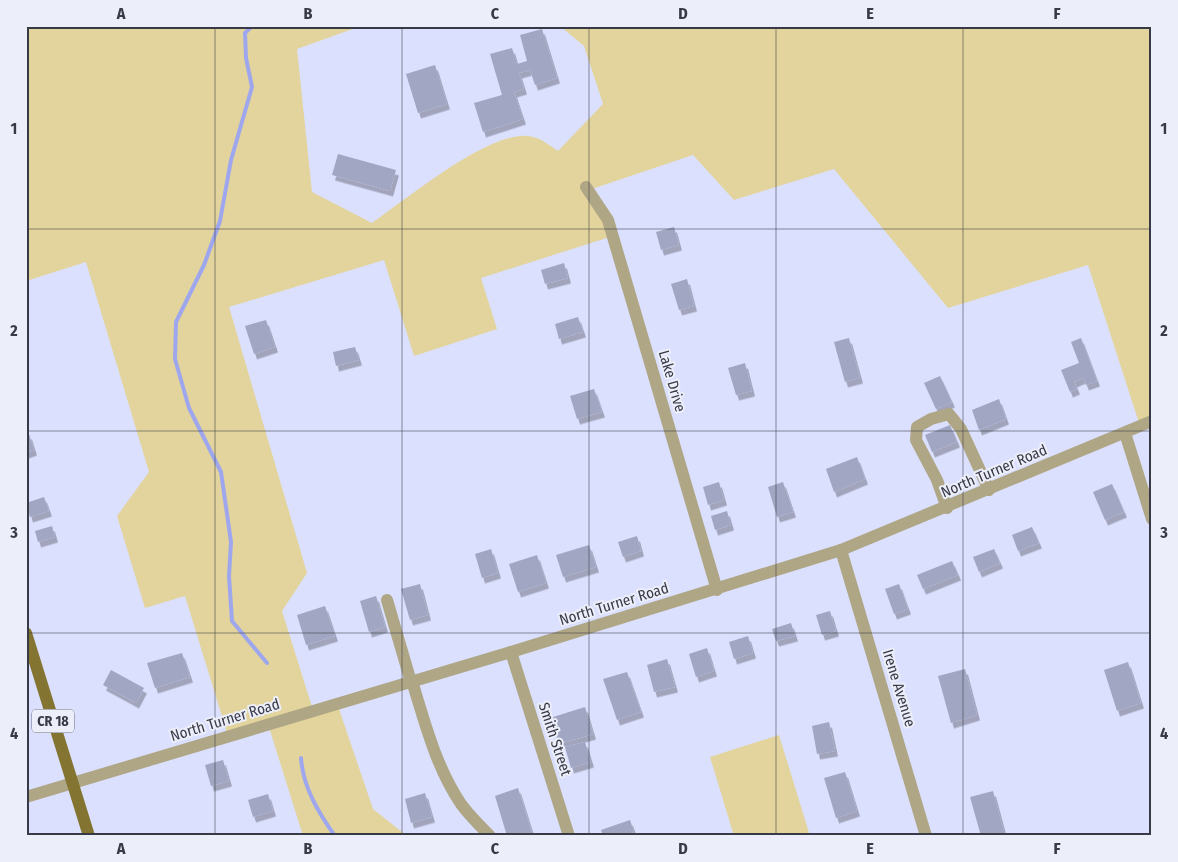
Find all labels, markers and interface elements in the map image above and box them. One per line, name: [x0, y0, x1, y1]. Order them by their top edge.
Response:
text: A: [116, 4, 126, 23]
text: B: [304, 4, 313, 23]
text: C: [491, 4, 500, 23]
text: D: [678, 4, 688, 23]
text: E: [866, 4, 874, 23]
text: F: [1053, 4, 1061, 23]
text: 1: [11, 119, 17, 138]
text: 1: [1161, 119, 1167, 138]
text: 2: [9, 321, 18, 340]
text: 2: [1159, 321, 1168, 340]
street label: Lake Drive: [655, 348, 689, 414]
street label: North Turner Road: [938, 441, 1050, 501]
text: 3: [9, 523, 18, 542]
text: 3: [1159, 523, 1168, 542]
street label: North Turner Road: [557, 579, 671, 629]
street label: Irene Avenue: [879, 647, 919, 729]
street label: North Turner Road: [168, 695, 282, 745]
street label: Smith Street: [535, 700, 575, 778]
road number: CR 18: [32, 709, 74, 732]
text: 4: [10, 724, 18, 743]
text: 4: [1160, 724, 1168, 743]
text: A: [116, 839, 126, 858]
text: B: [304, 839, 313, 858]
text: C: [491, 839, 500, 858]
text: D: [678, 839, 688, 858]
text: E: [866, 839, 874, 858]
text: F: [1053, 839, 1061, 858]

